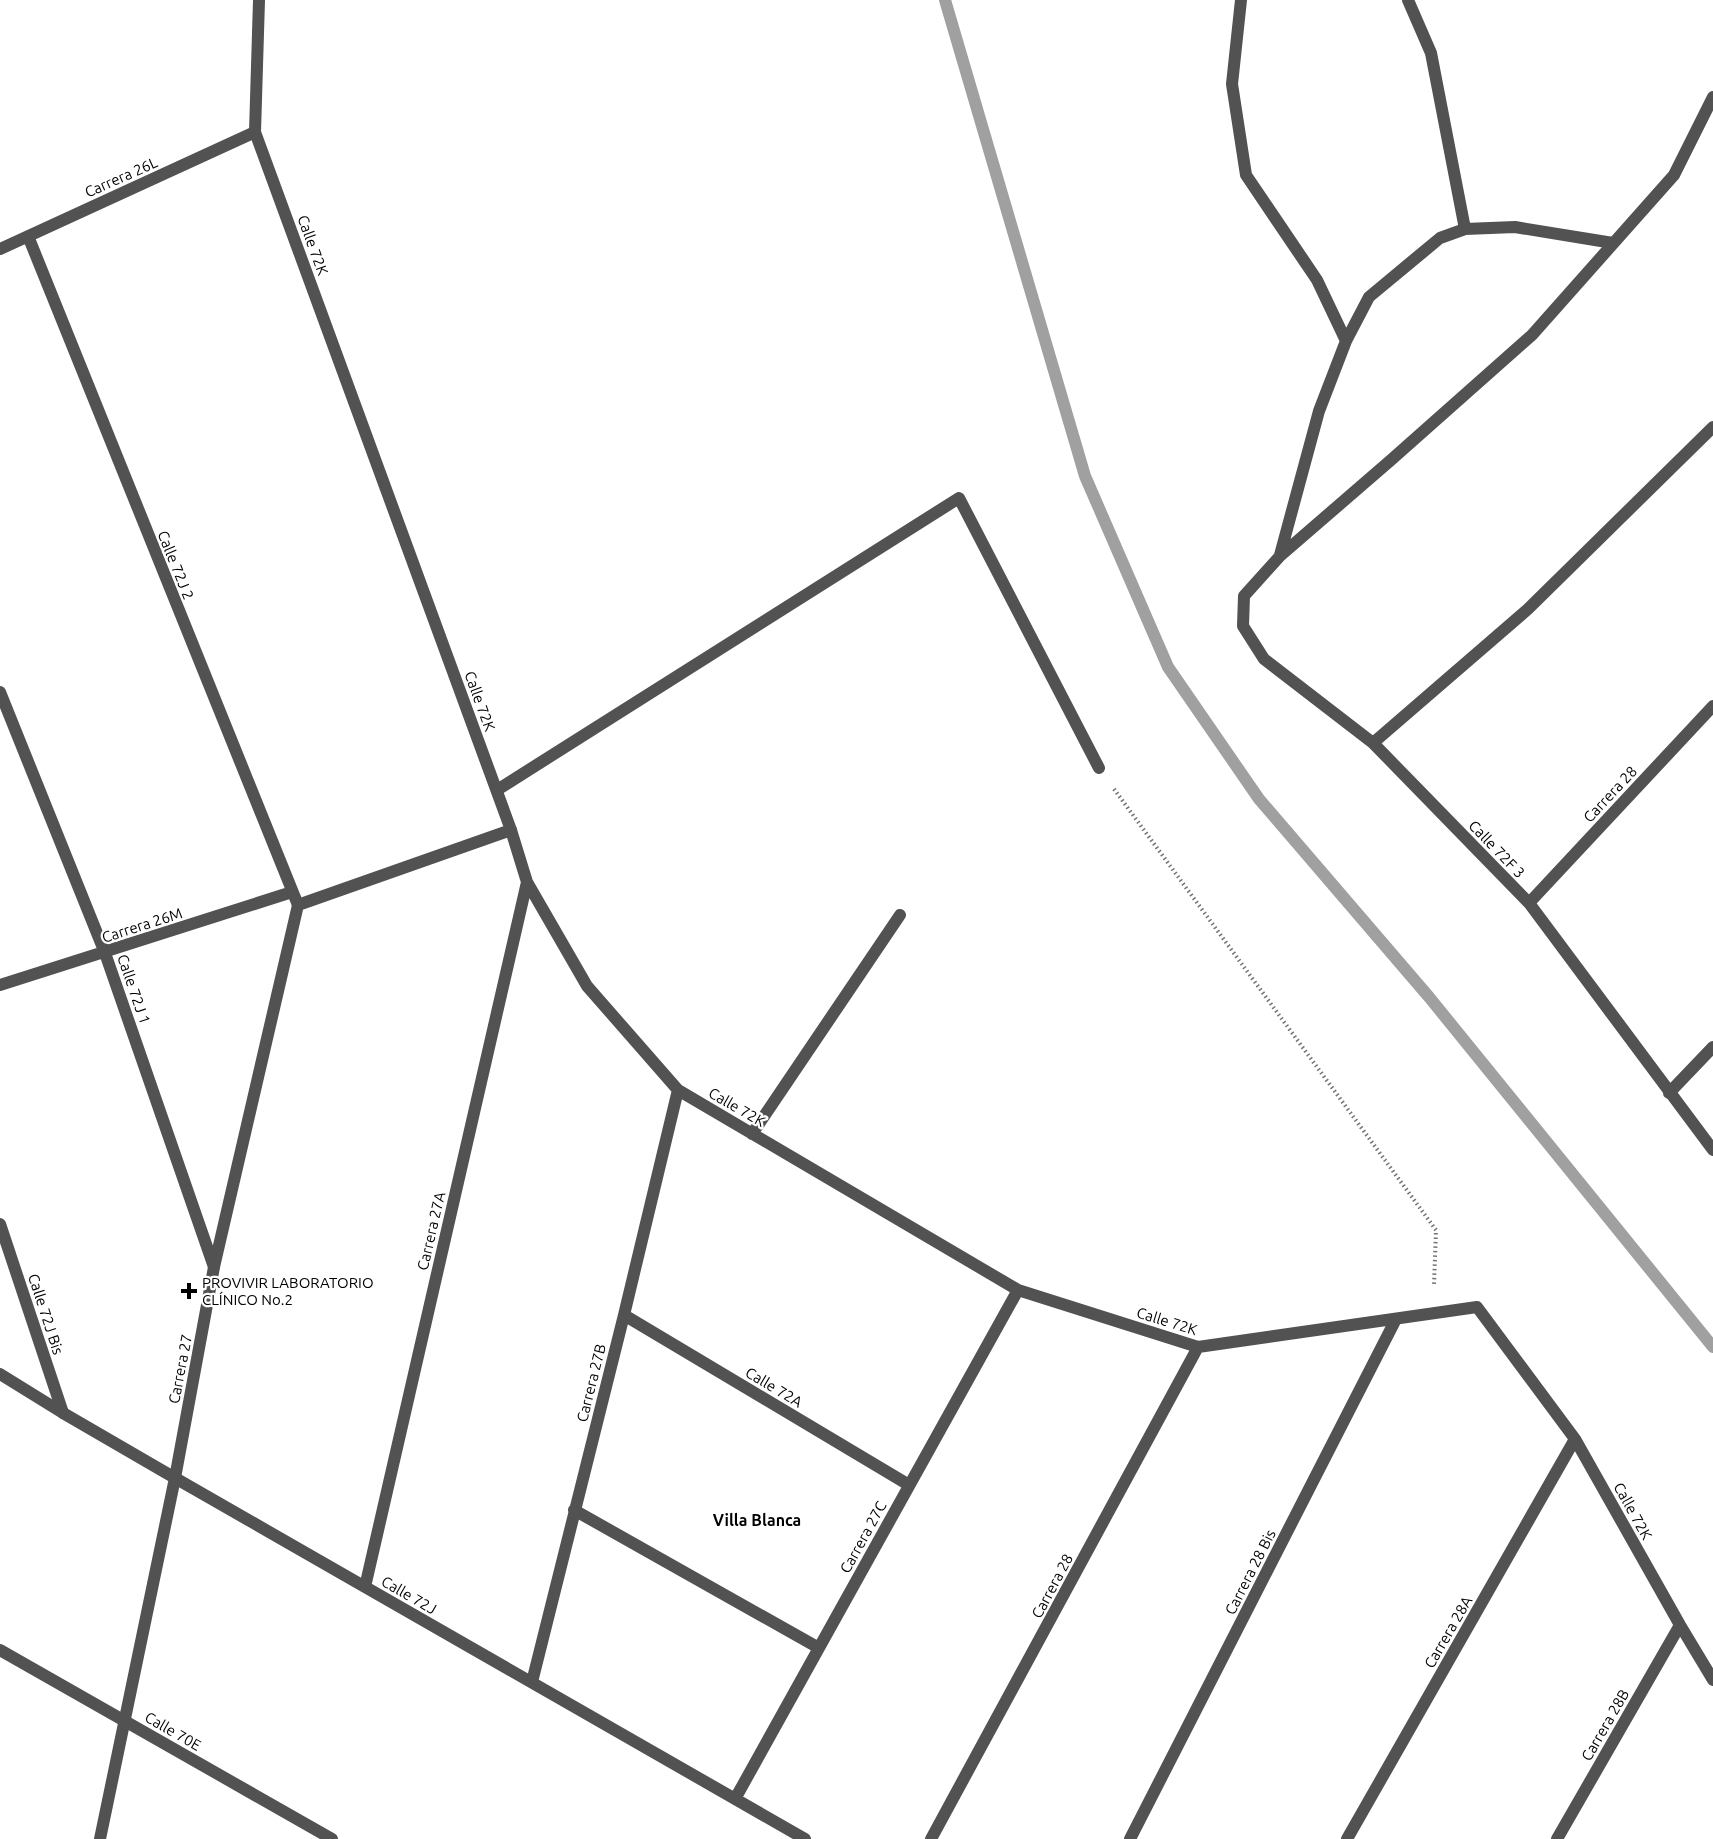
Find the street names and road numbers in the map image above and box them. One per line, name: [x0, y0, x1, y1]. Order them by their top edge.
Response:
street label: Carrera 26L: [82, 153, 160, 201]
street label: Calle 72K: [294, 213, 332, 277]
street label: Calle 72J 2: [155, 528, 197, 602]
street label: Calle 72K: [461, 669, 499, 733]
street label: Carrera 28: [1580, 762, 1640, 826]
street label: Calle 72F 3: [1465, 817, 1529, 881]
street label: Carrera 26M: [100, 904, 184, 946]
street label: Calle 72J 1: [114, 952, 154, 1026]
street label: Calle 72K: [706, 1084, 768, 1130]
street label: Carrera 27A: [414, 1190, 448, 1272]
street label: Calle 72J Bis: [25, 1271, 67, 1357]
street label: Calle 72K: [1135, 1304, 1199, 1338]
street label: Carrera 27: [165, 1333, 195, 1405]
street label: Carrera 27B: [573, 1342, 609, 1424]
street label: Calle 72A: [743, 1363, 806, 1411]
street label: Calle 72K: [1610, 1480, 1656, 1542]
street label: Carrera 27C: [836, 1498, 890, 1576]
street label: Carrera 28 Bis: [1221, 1527, 1279, 1617]
street label: Carrera 28: [1028, 1551, 1076, 1621]
street label: Calle 72J: [378, 1572, 440, 1618]
street label: Carrera 28A: [1421, 1593, 1475, 1671]
street label: Carrera 28B: [1578, 1686, 1632, 1764]
street label: Calle 70E: [142, 1708, 204, 1754]

